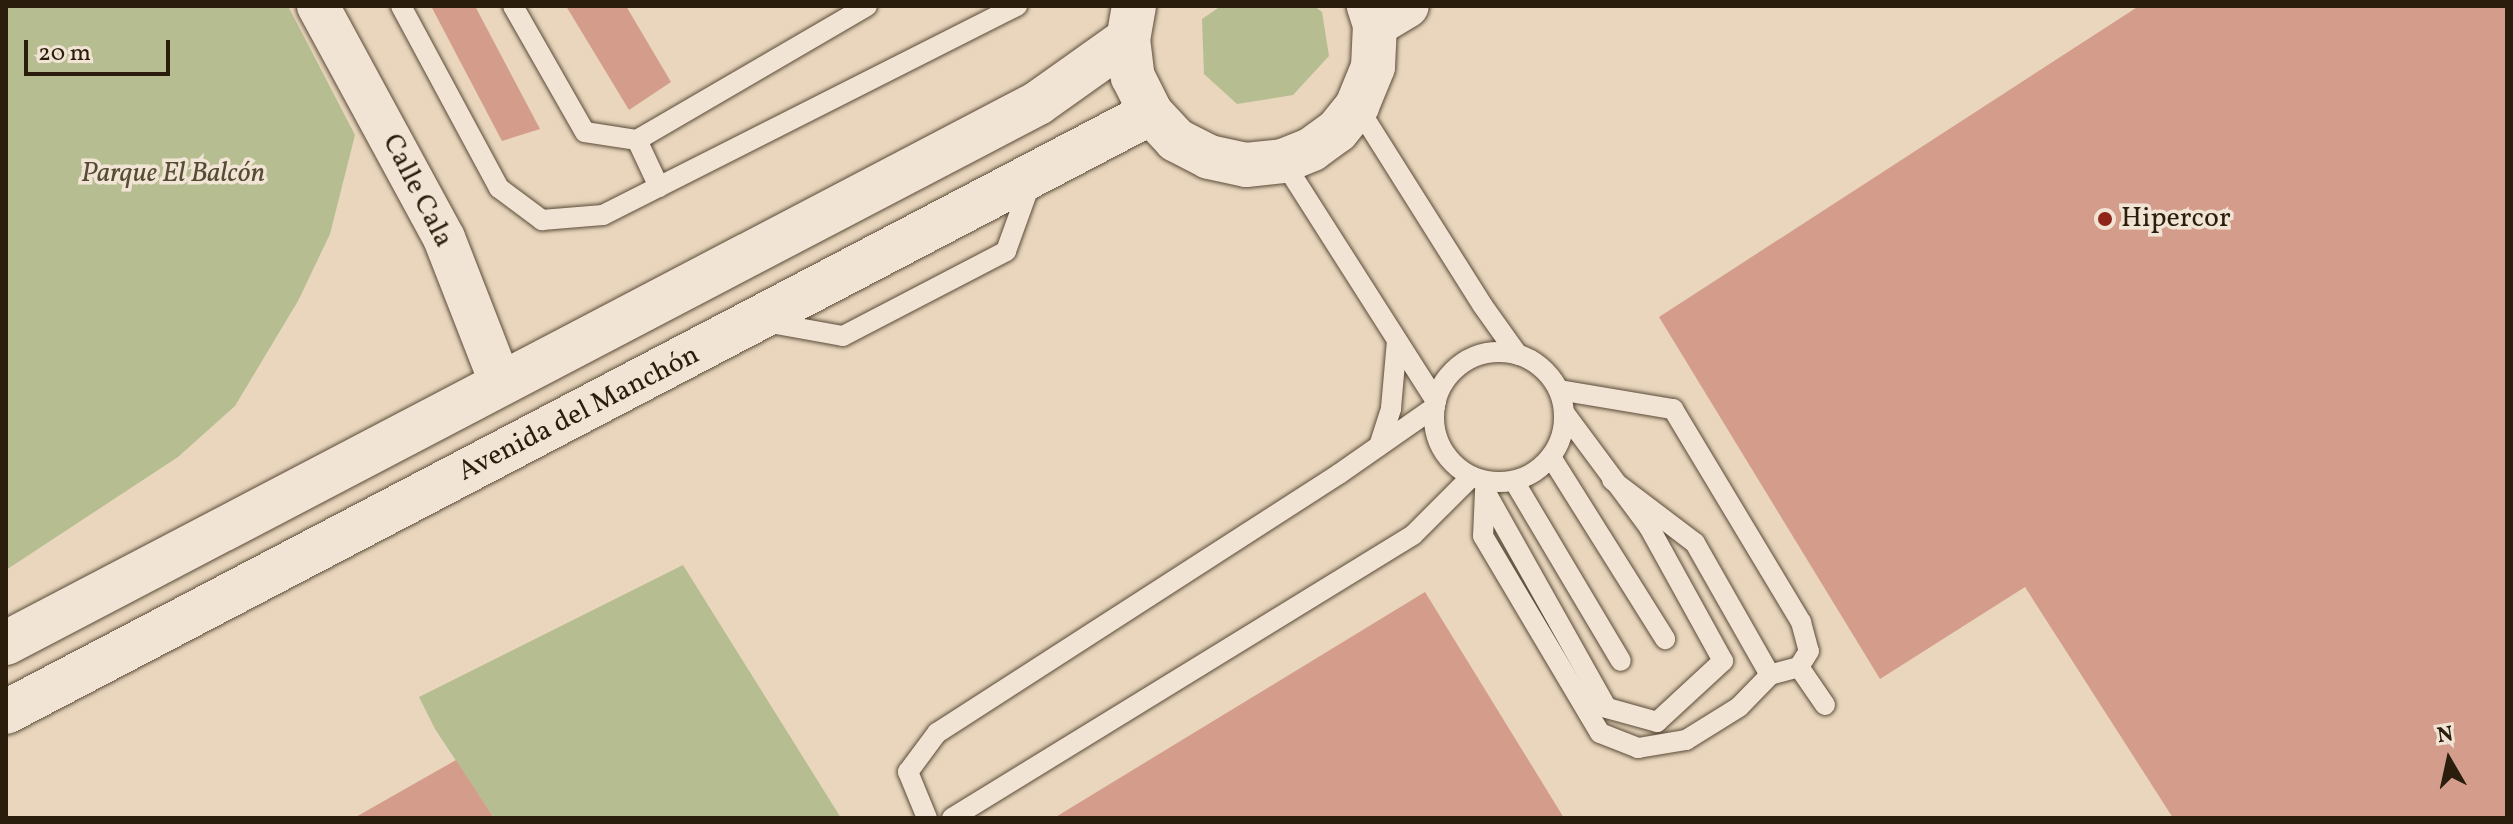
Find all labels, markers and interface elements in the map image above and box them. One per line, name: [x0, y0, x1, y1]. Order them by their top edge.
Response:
scale bar: [28, 24, 174, 74]
text: 20 m: [38, 37, 91, 71]
street label: Calle Cala: [374, 129, 460, 253]
park label: Parque El Balcón: [81, 157, 265, 191]
place label: Hipercor: [2121, 202, 2231, 236]
marker: Hipercor: [2096, 210, 2114, 228]
street label: Avenida del Manchón: [453, 339, 705, 489]
text: N: [2435, 719, 2455, 752]
north arrow: [2409, 720, 2489, 800]

